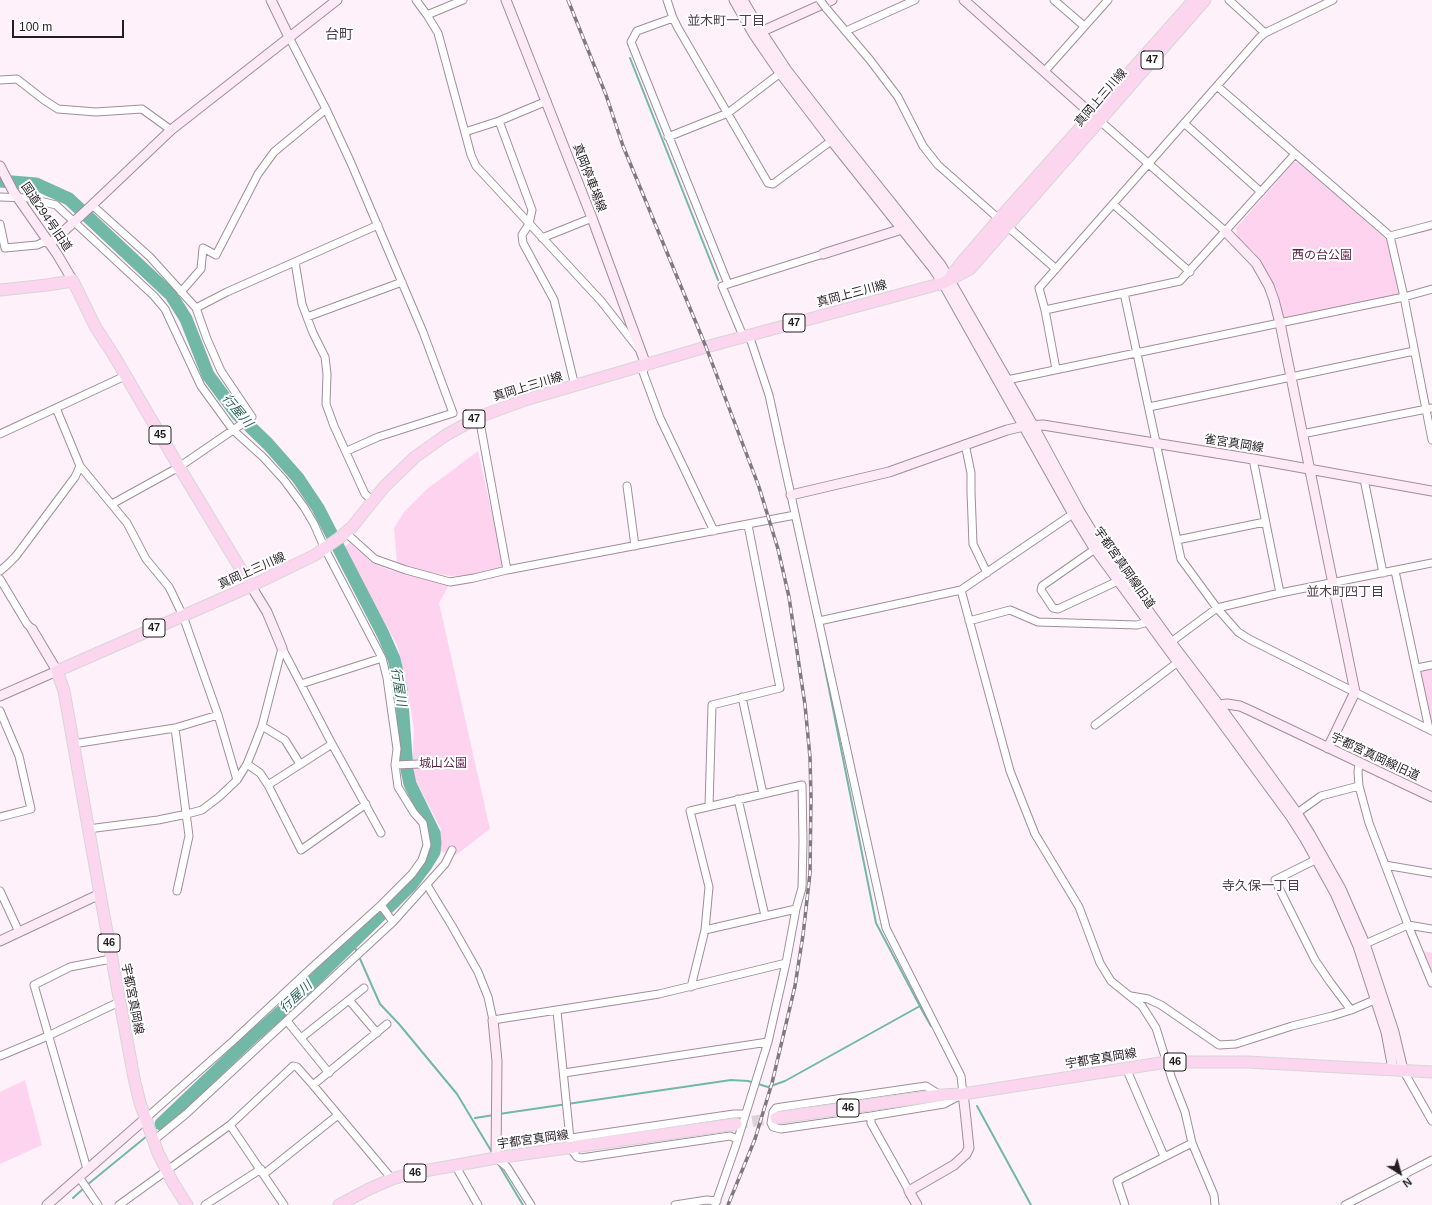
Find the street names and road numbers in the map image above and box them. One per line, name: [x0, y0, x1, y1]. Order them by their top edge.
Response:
road number: 47: [1141, 51, 1163, 69]
street label: 真岡上三川線: [1072, 66, 1130, 130]
street label: 真岡停車場線: [569, 142, 609, 214]
street label: 国道294号旧道: [18, 180, 74, 254]
street label: 真岡上三川線: [815, 278, 889, 310]
road number: 47: [783, 314, 805, 332]
street label: 真岡上三川線: [491, 370, 565, 404]
road number: 47: [463, 410, 485, 428]
road number: 45: [149, 426, 171, 444]
street label: 雀宮真岡線: [1203, 432, 1265, 456]
street label: 宇都宮真岡線旧道: [1091, 525, 1157, 611]
street label: 真岡上三川線: [216, 550, 288, 592]
road number: 47: [143, 619, 165, 637]
street label: 宇都宮真岡線旧道: [1328, 730, 1422, 784]
road number: 46: [98, 934, 120, 952]
street label: 宇都宮真岡線: [118, 962, 146, 1036]
street label: 宇都宮真岡線: [1064, 1046, 1138, 1072]
road number: 46: [1164, 1053, 1186, 1071]
road number: 46: [837, 1099, 859, 1117]
street label: 宇都宮真岡線: [496, 1128, 570, 1152]
road number: 46: [404, 1164, 426, 1182]

